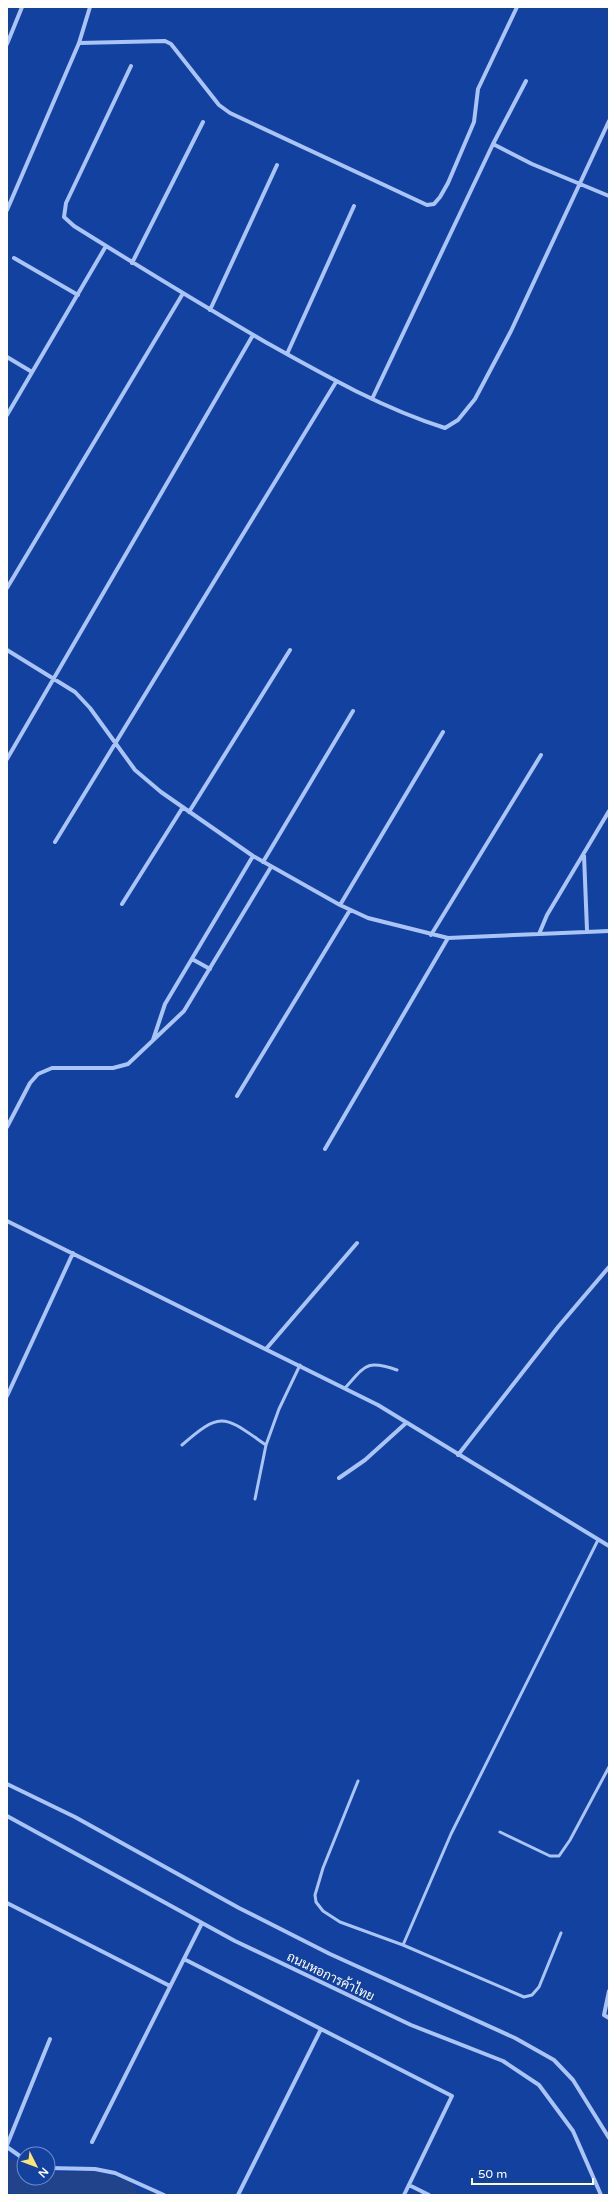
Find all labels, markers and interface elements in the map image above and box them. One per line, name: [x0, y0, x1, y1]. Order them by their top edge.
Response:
street label: ถนนหอการค้าไทย: [284, 1947, 378, 2005]
north arrow: [16, 2146, 56, 2186]
scale bar: [472, 2160, 593, 2186]
text: N: [35, 2165, 51, 2180]
text: 50 m: [478, 2167, 507, 2181]

